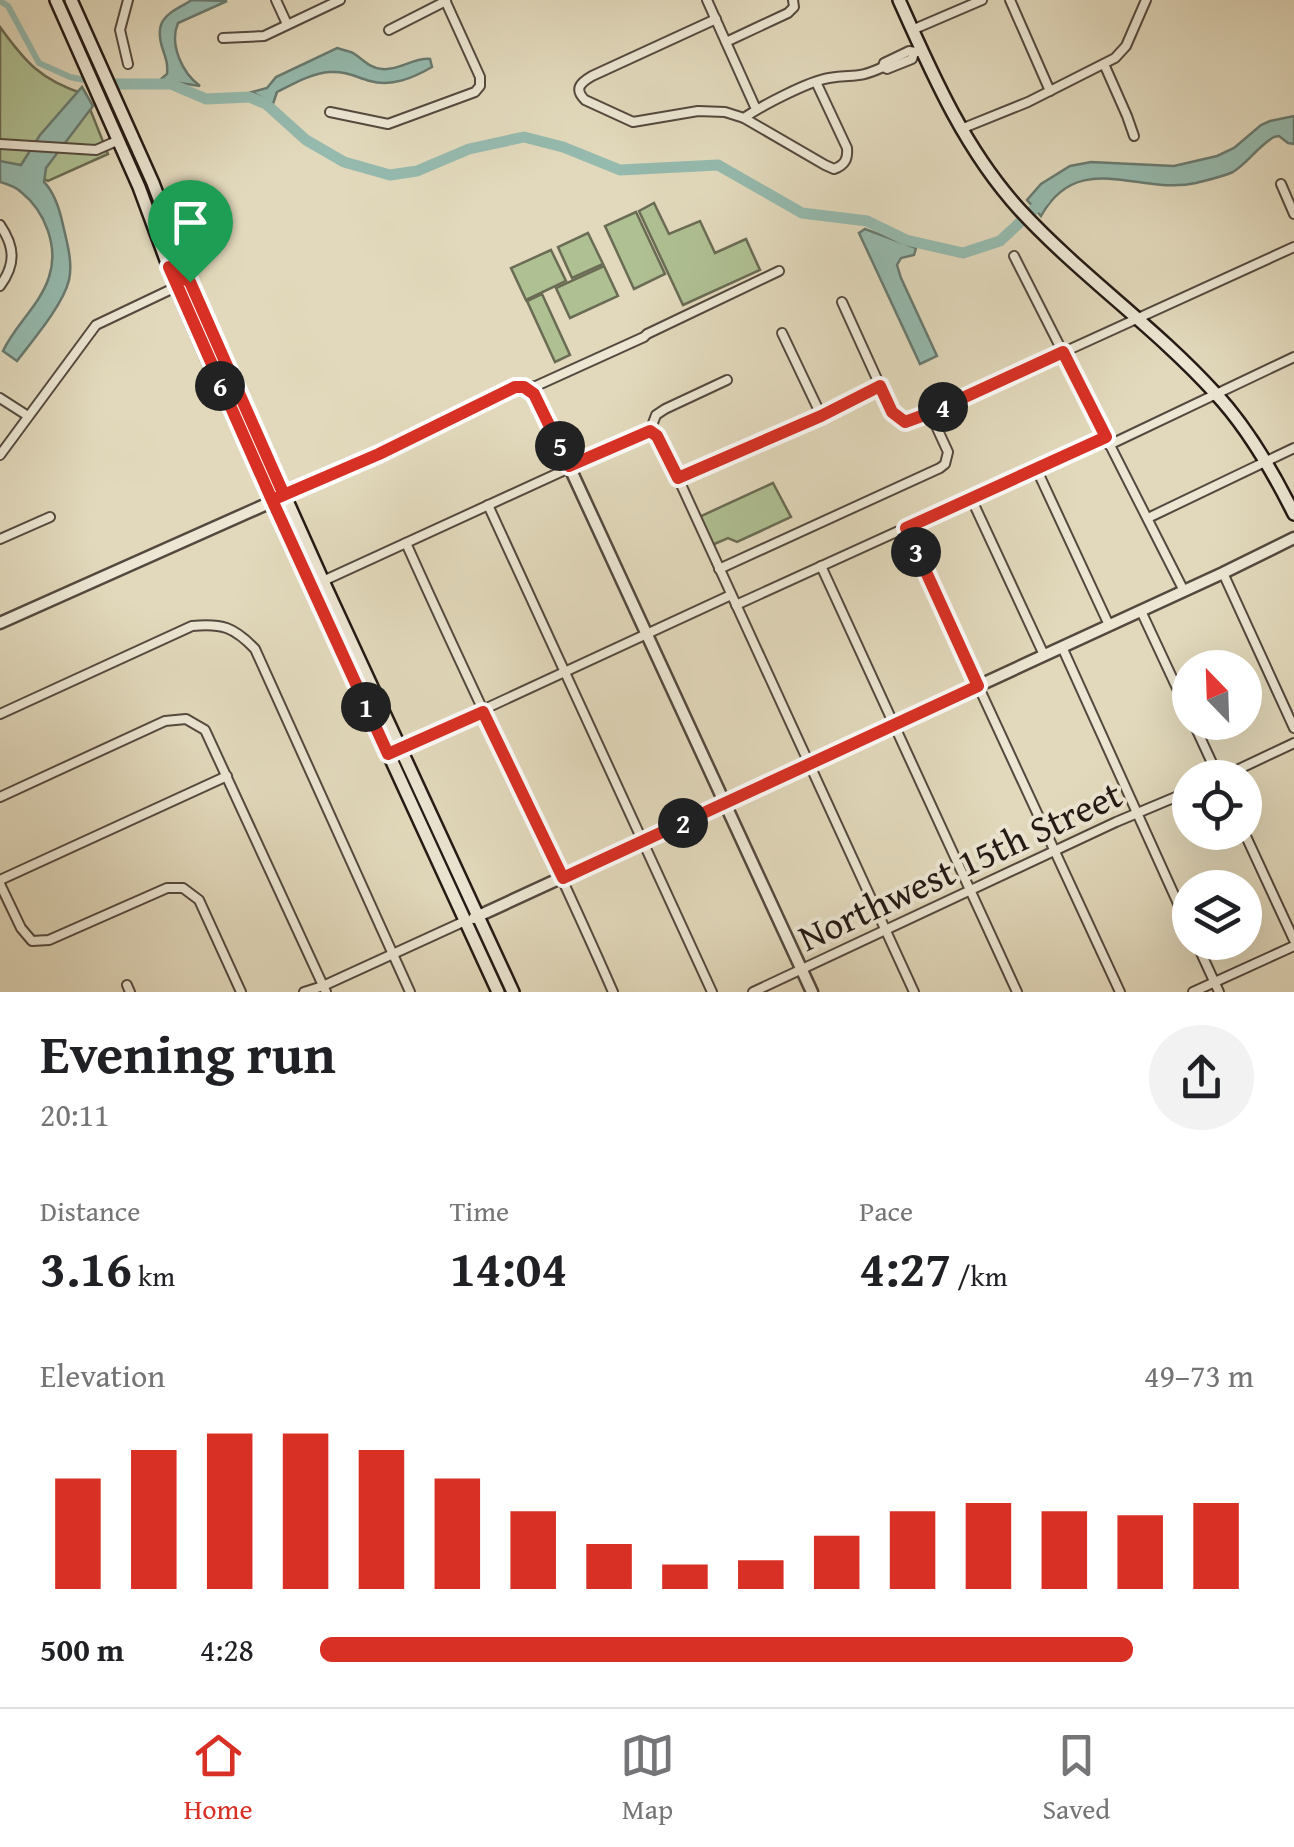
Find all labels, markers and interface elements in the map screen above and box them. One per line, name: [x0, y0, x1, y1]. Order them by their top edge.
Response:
pin: [148, 180, 233, 283]
icon: arrive: [163, 195, 218, 250]
pin: 6: [195, 361, 245, 411]
text: 6: [213, 365, 227, 406]
pin: 4: [918, 382, 968, 432]
text: 4: [936, 386, 950, 427]
pin: 5: [535, 421, 585, 471]
text: 5: [553, 425, 567, 466]
pin: 3: [891, 527, 941, 577]
text: 3: [909, 531, 923, 572]
north arrow: [1172, 650, 1262, 740]
map controls: [1172, 650, 1262, 960]
pin: 1: [341, 682, 391, 732]
text: 1: [359, 686, 373, 727]
button: locate: [1172, 760, 1262, 850]
street label: Northwest 15th Street: [788, 765, 1131, 965]
pin: 2: [658, 798, 708, 848]
text: 2: [676, 802, 690, 843]
button: layers: [1172, 870, 1262, 960]
text: Evening run: [40, 1013, 336, 1093]
button: share: [1149, 1025, 1254, 1130]
text: 20:11: [40, 1091, 109, 1138]
text: Distance: [40, 1190, 140, 1231]
text: Time: [450, 1190, 509, 1231]
text: Pace: [859, 1190, 913, 1231]
text: 3.16: [40, 1231, 132, 1304]
text: 14:04: [450, 1231, 567, 1304]
text: 4:27: [859, 1231, 951, 1304]
text: km: [132, 1255, 175, 1296]
text: /km: [951, 1255, 1008, 1296]
text: Elevation: [40, 1352, 165, 1399]
text: 49–73 m: [1144, 1352, 1254, 1399]
text: 500 m: [40, 1626, 124, 1673]
text: 4:28: [200, 1626, 254, 1673]
tab: Home: [184, 1728, 253, 1829]
tab: Map: [620, 1728, 675, 1829]
tab: Saved: [1042, 1728, 1110, 1829]

